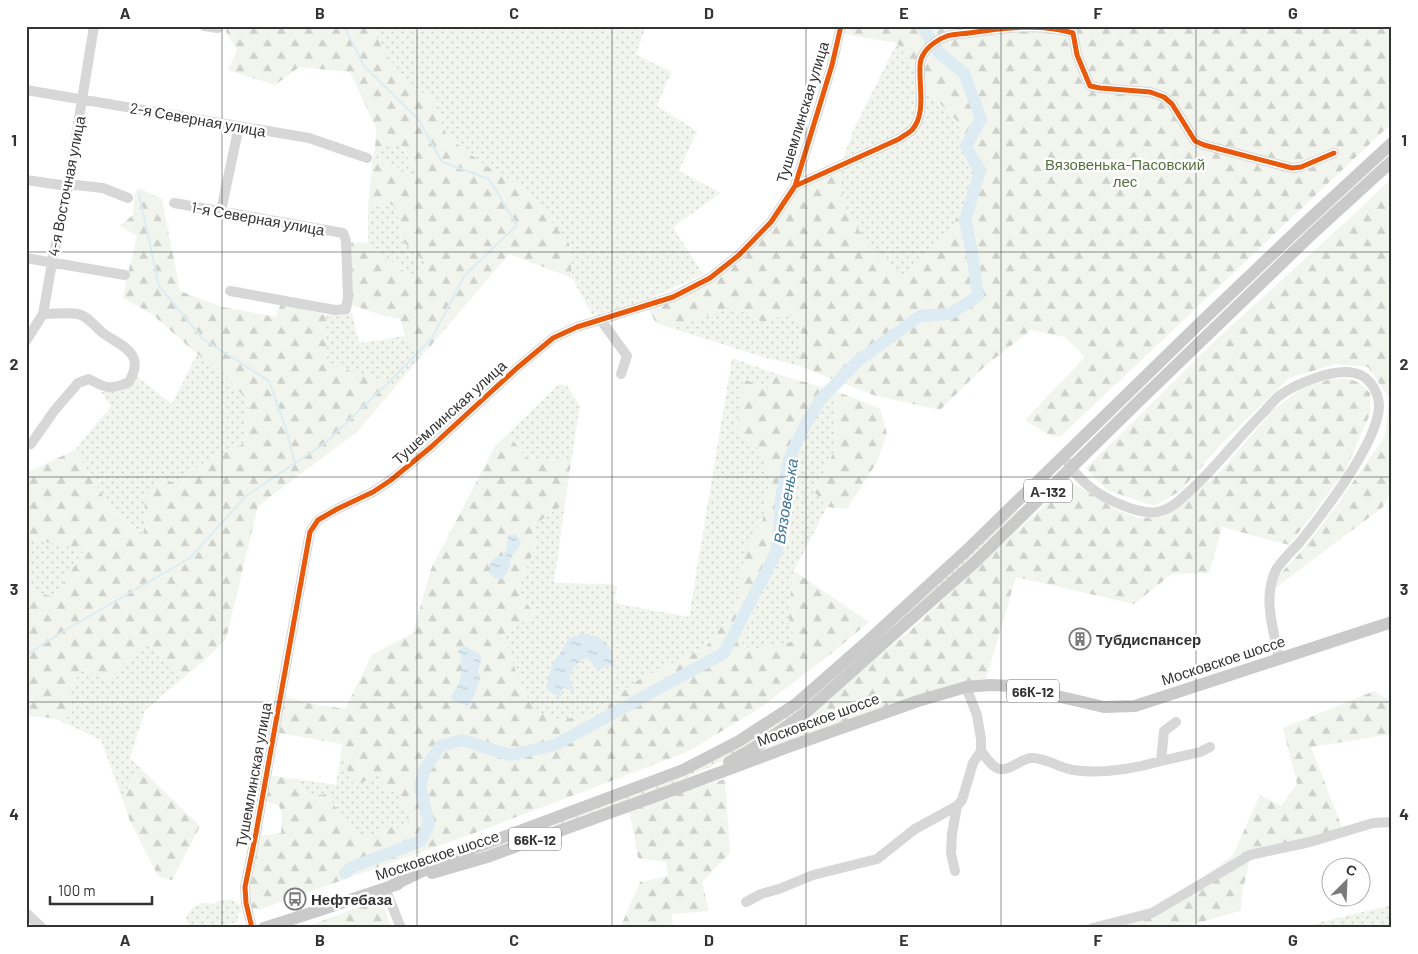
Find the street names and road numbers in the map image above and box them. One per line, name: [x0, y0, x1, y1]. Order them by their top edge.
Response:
street label: Тушемлинская улица: [772, 38, 832, 185]
street label: 2-я Северная улица: [129, 98, 268, 140]
street label: 4-я Восточная улица: [44, 114, 89, 258]
street label: 1-я Северная улица: [190, 197, 327, 239]
street label: Тушемлинская улица: [388, 356, 510, 468]
road number: А-132: [1024, 480, 1072, 502]
street label: Московское шоссе: [1159, 632, 1287, 688]
road number: 66К-12: [1007, 679, 1059, 702]
street label: Московское шоссе: [754, 688, 882, 750]
street label: Тушемлинская улица: [231, 700, 275, 849]
street label: Московское шоссе: [373, 827, 501, 883]
road number: 66К-12: [509, 828, 561, 851]

